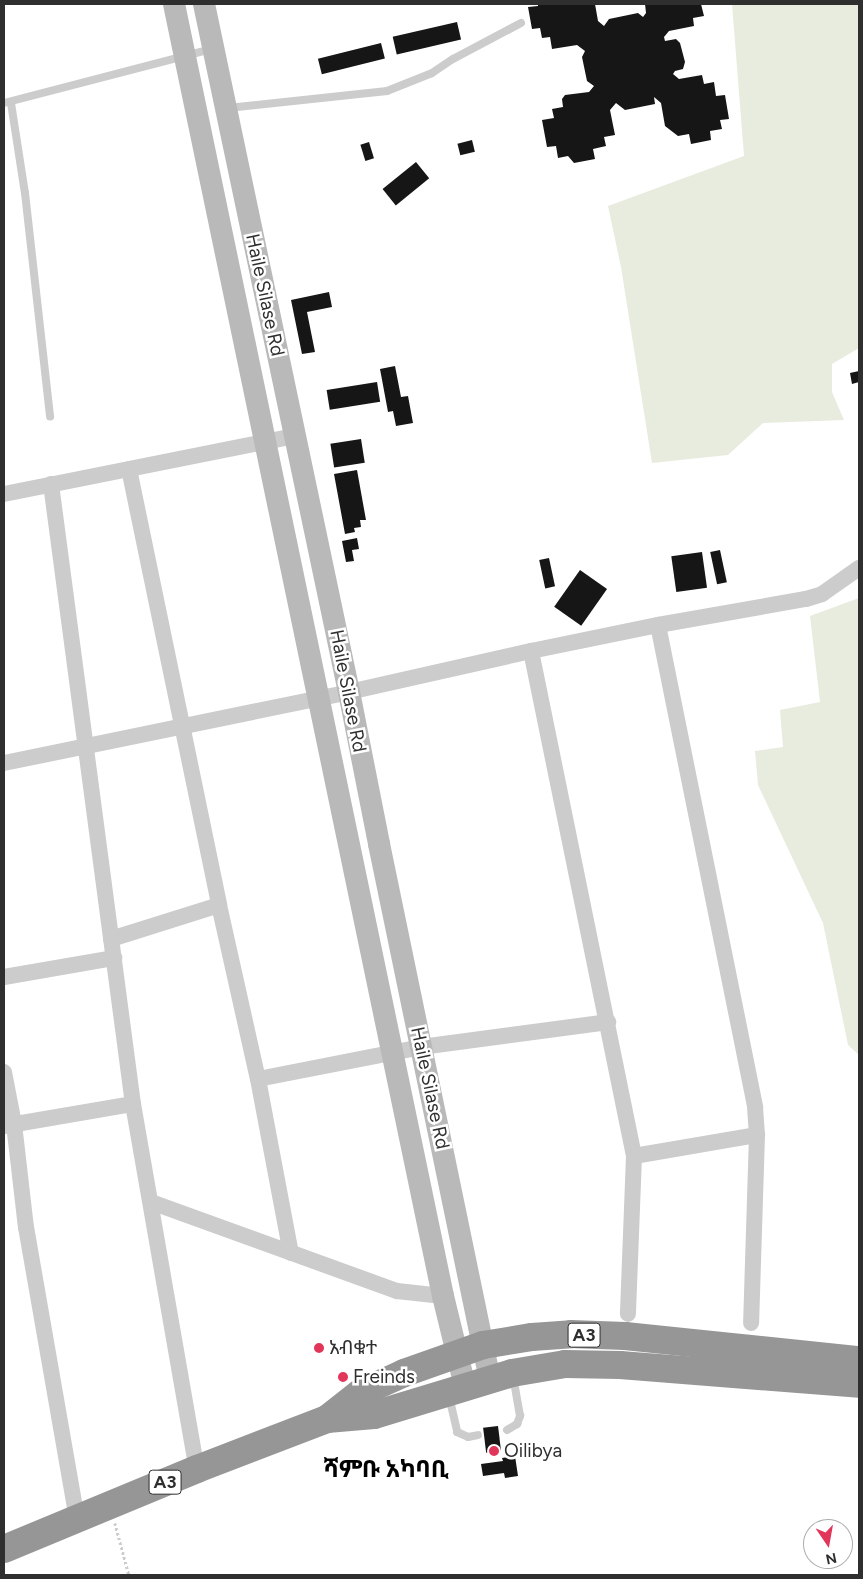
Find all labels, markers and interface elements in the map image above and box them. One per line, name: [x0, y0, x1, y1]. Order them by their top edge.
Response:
street label: Haile Silase Rd: [241, 232, 289, 358]
street label: Haile Silase Rd: [325, 628, 371, 754]
street label: Haile Silase Rd: [406, 1025, 454, 1151]
road number: A3: [566, 1320, 602, 1350]
place label: አብቁተ: [329, 1337, 377, 1359]
marker: አብቁተ: [313, 1342, 325, 1354]
place label: Freinds: [353, 1366, 415, 1388]
marker: Freinds: [337, 1371, 349, 1383]
place label: Oilibya: [504, 1440, 562, 1462]
marker: Oilibya: [488, 1445, 500, 1457]
district label: ሻምቡ አካባቢ: [323, 1455, 449, 1483]
road number: A3: [148, 1466, 182, 1498]
north arrow: [803, 1519, 853, 1569]
text: N: [824, 1549, 838, 1568]

